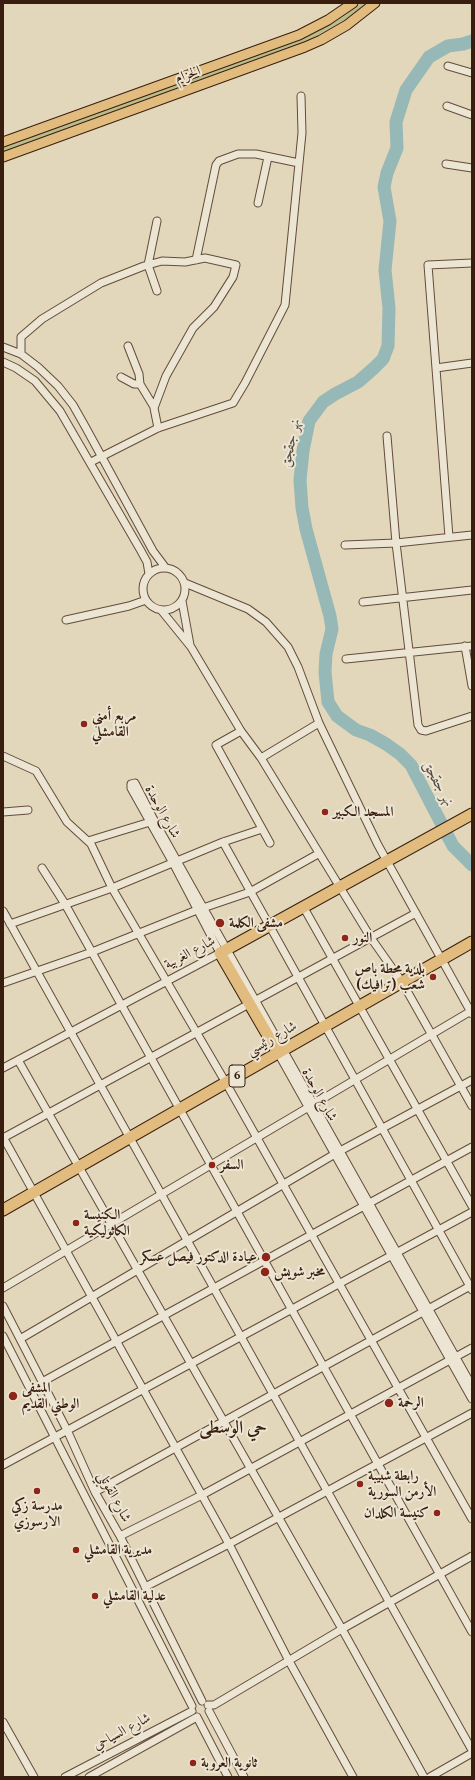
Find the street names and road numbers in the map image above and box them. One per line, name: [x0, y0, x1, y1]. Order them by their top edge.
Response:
street label: الحزام: [173, 63, 203, 87]
street label: شارع الوحدة: [141, 783, 183, 841]
street label: شارع الغربية: [162, 933, 218, 973]
street label: شارع رئيسي: [244, 1018, 300, 1060]
road number: 6: [229, 1065, 245, 1087]
street label: شارع الوحدة: [298, 1066, 340, 1124]
street label: شارع القوتلي: [94, 1469, 134, 1525]
street label: شارع السياحي: [90, 1710, 154, 1754]

